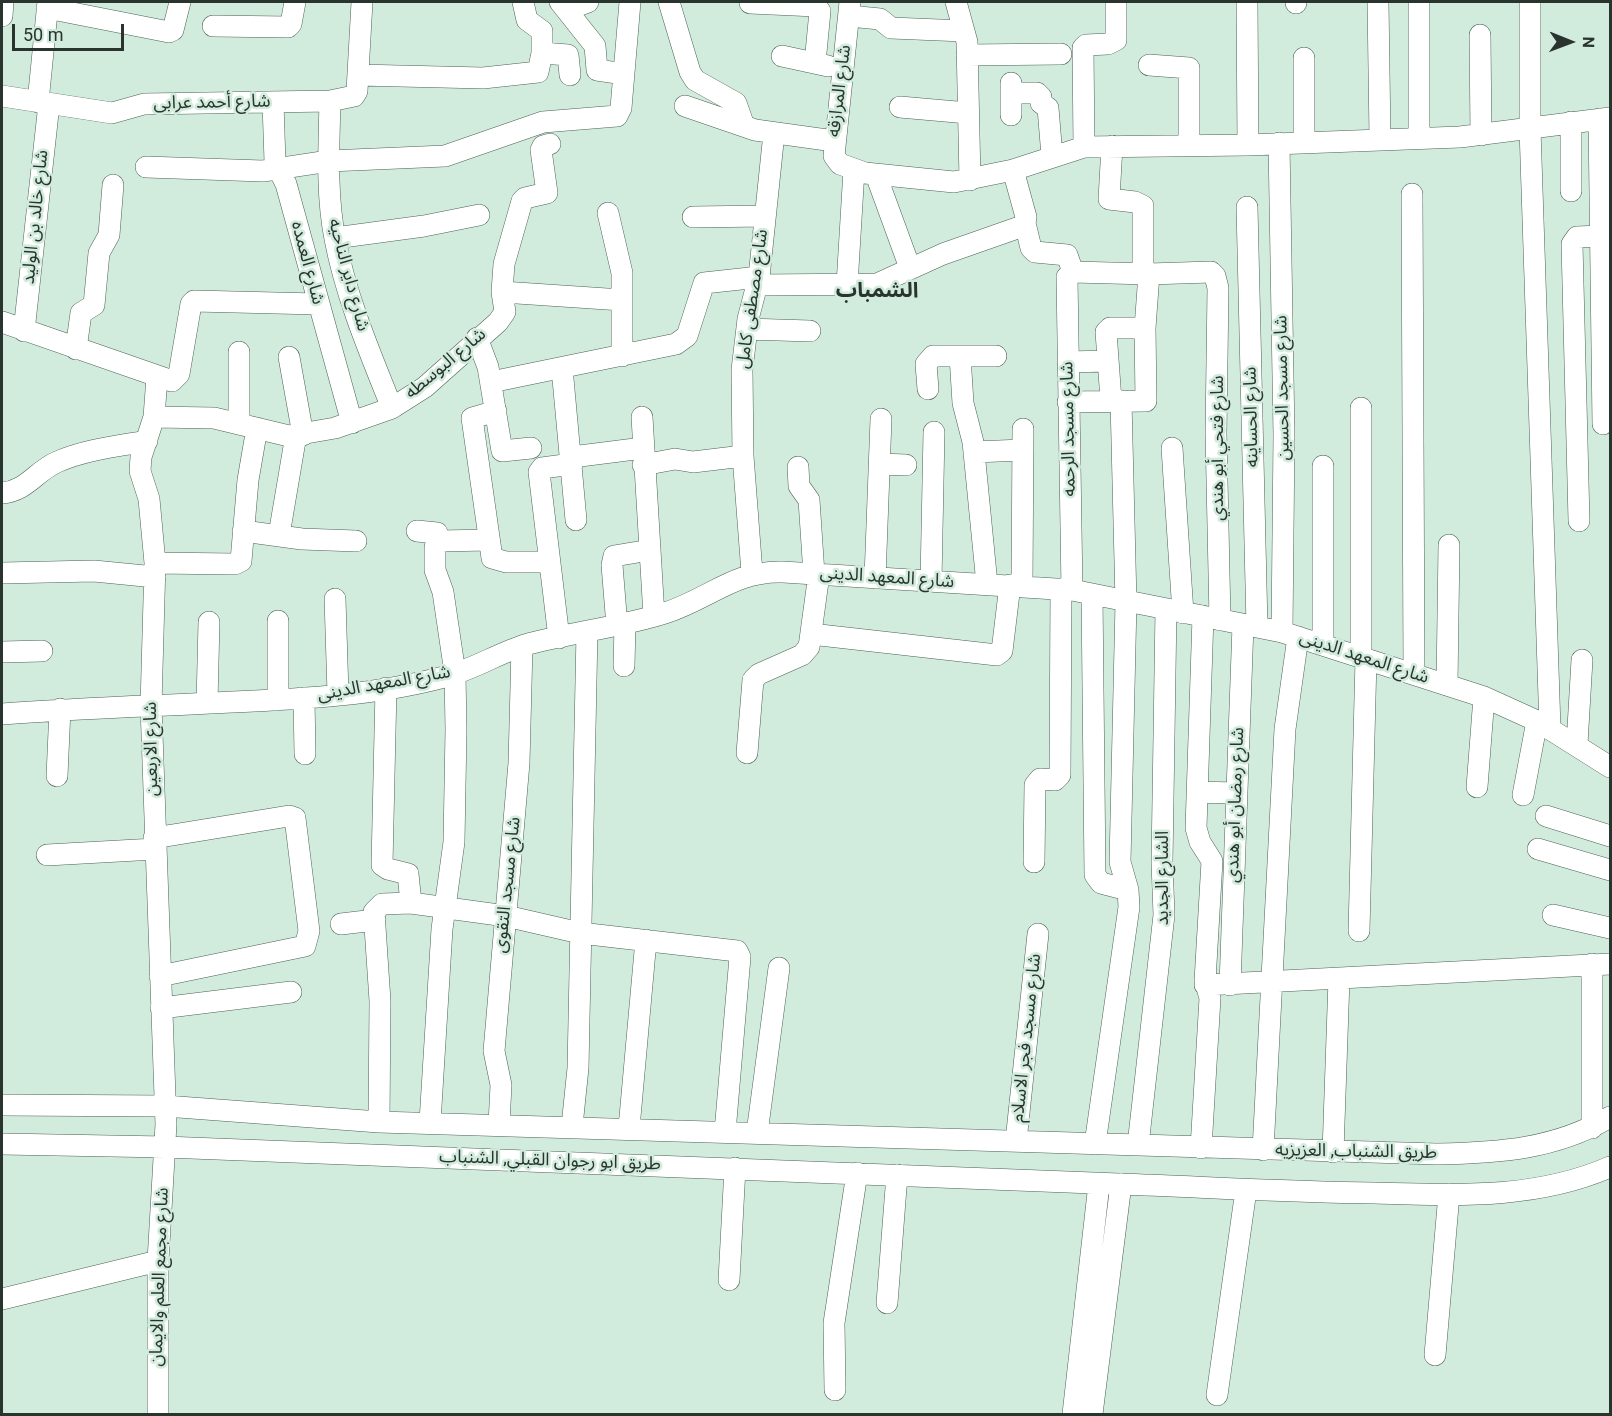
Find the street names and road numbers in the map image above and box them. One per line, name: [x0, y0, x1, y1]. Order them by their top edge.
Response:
street label: شارع المرازقه: [824, 44, 856, 138]
street label: شارع أحمد عرابى: [153, 91, 271, 115]
street label: شارع خالد بن الوليد: [18, 149, 54, 285]
street label: شارع داير الناحيه: [323, 216, 373, 334]
street label: شارع العمده: [286, 219, 328, 307]
street label: شارع مصطفى كامل: [733, 228, 773, 370]
street label: شارع مسجد الحسين: [1271, 315, 1295, 461]
street label: شارع البوسطه: [401, 324, 491, 404]
street label: شارع مسجد الرحمه: [1057, 361, 1081, 497]
street label: شارع الحساينه: [1240, 366, 1264, 468]
street label: شارع فتحي أبو هندي: [1207, 375, 1229, 521]
street label: شارع المعهد الدينى: [819, 563, 955, 593]
street label: شارع المعهد الدينى: [1297, 627, 1431, 689]
street label: شارع المعهد الدينى: [316, 662, 452, 706]
street label: شارع الاربعين: [140, 702, 164, 796]
street label: شارع رمضان أبو هندي: [1222, 727, 1250, 883]
street label: شارع مسجد التقوى: [490, 816, 526, 954]
street label: الشارع الجديد: [1152, 831, 1174, 925]
street label: شارع مسجد فجر الاسلام: [1007, 953, 1047, 1123]
street label: طريق الشنباب, العزيزيه: [1275, 1140, 1437, 1164]
street label: طريق ابو رجوان القبلي, الشنباب: [439, 1146, 661, 1176]
street label: شارع مجمع العلم والايمان: [146, 1187, 174, 1367]

